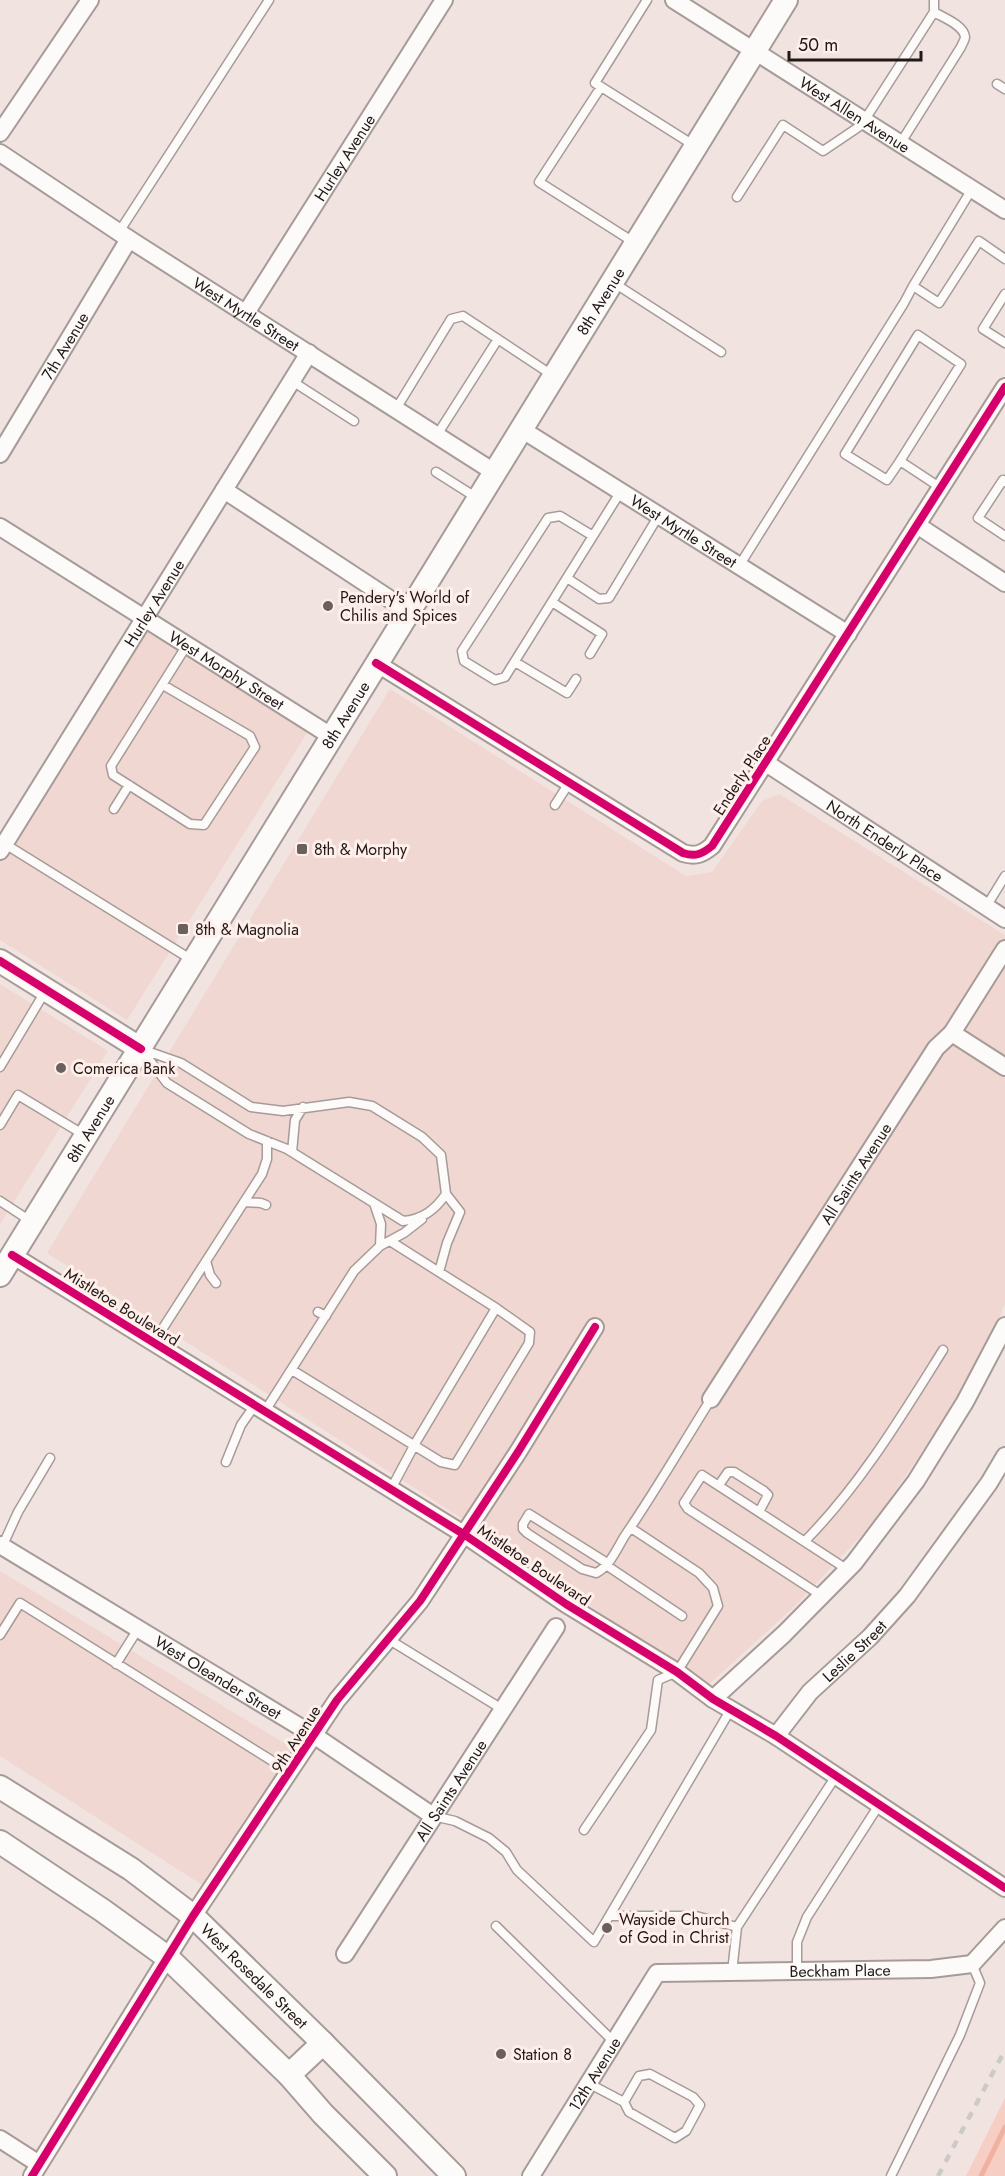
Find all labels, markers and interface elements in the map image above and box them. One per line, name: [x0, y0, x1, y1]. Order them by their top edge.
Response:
scale bar: [789, 24, 921, 62]
text: 50 m: [798, 32, 838, 58]
street label: West Allen Avenue: [795, 71, 915, 158]
street label: Hurley Avenue: [308, 110, 380, 205]
street label: 8th Avenue: [571, 263, 630, 339]
street label: West Myrtle Street: [188, 271, 304, 356]
street label: 7th Avenue: [36, 308, 94, 384]
street label: West Myrtle Street: [626, 489, 742, 573]
street label: Hurley Avenue: [118, 555, 190, 651]
place label: Pendery's World of Chilis and Spices: [340, 586, 470, 627]
marker: Pendery's World of Chilis and Spices: [321, 599, 335, 613]
street label: West Morphy Street: [164, 625, 289, 715]
street label: 8th Avenue: [316, 677, 375, 753]
street label: Enderly Place: [707, 730, 777, 820]
street label: North Enderly Place: [822, 794, 948, 887]
place label: 8th & Morphy: [314, 838, 408, 861]
marker: 8th & Morphy: [295, 842, 309, 856]
place label: 8th & Magnolia: [195, 918, 299, 941]
marker: 8th & Magnolia: [176, 922, 190, 936]
place label: Comerica Bank: [73, 1057, 176, 1080]
marker: Comerica Bank: [54, 1061, 68, 1075]
street label: 8th Avenue: [61, 1090, 120, 1167]
street label: All Saints Avenue: [814, 1118, 897, 1229]
street label: Mistletoe Boulevard: [60, 1262, 184, 1352]
street label: Mistletoe Boulevard: [473, 1519, 595, 1611]
street label: Leslie Street: [817, 1615, 892, 1687]
street label: West Oleander Street: [150, 1630, 286, 1725]
street label: 9th Avenue: [266, 1701, 326, 1777]
street label: All Saints Avenue: [409, 1735, 492, 1845]
place label: Wayside Church of God in Christ: [619, 1908, 730, 1949]
street label: West Rosedale Street: [195, 1918, 313, 2034]
marker: Wayside Church of God in Christ: [600, 1921, 614, 1935]
street label: Beckham Place: [789, 1958, 891, 1983]
street label: 12th Avenue: [563, 2033, 626, 2115]
place label: Station 8: [513, 2043, 572, 2066]
marker: Station 8: [494, 2047, 508, 2061]

